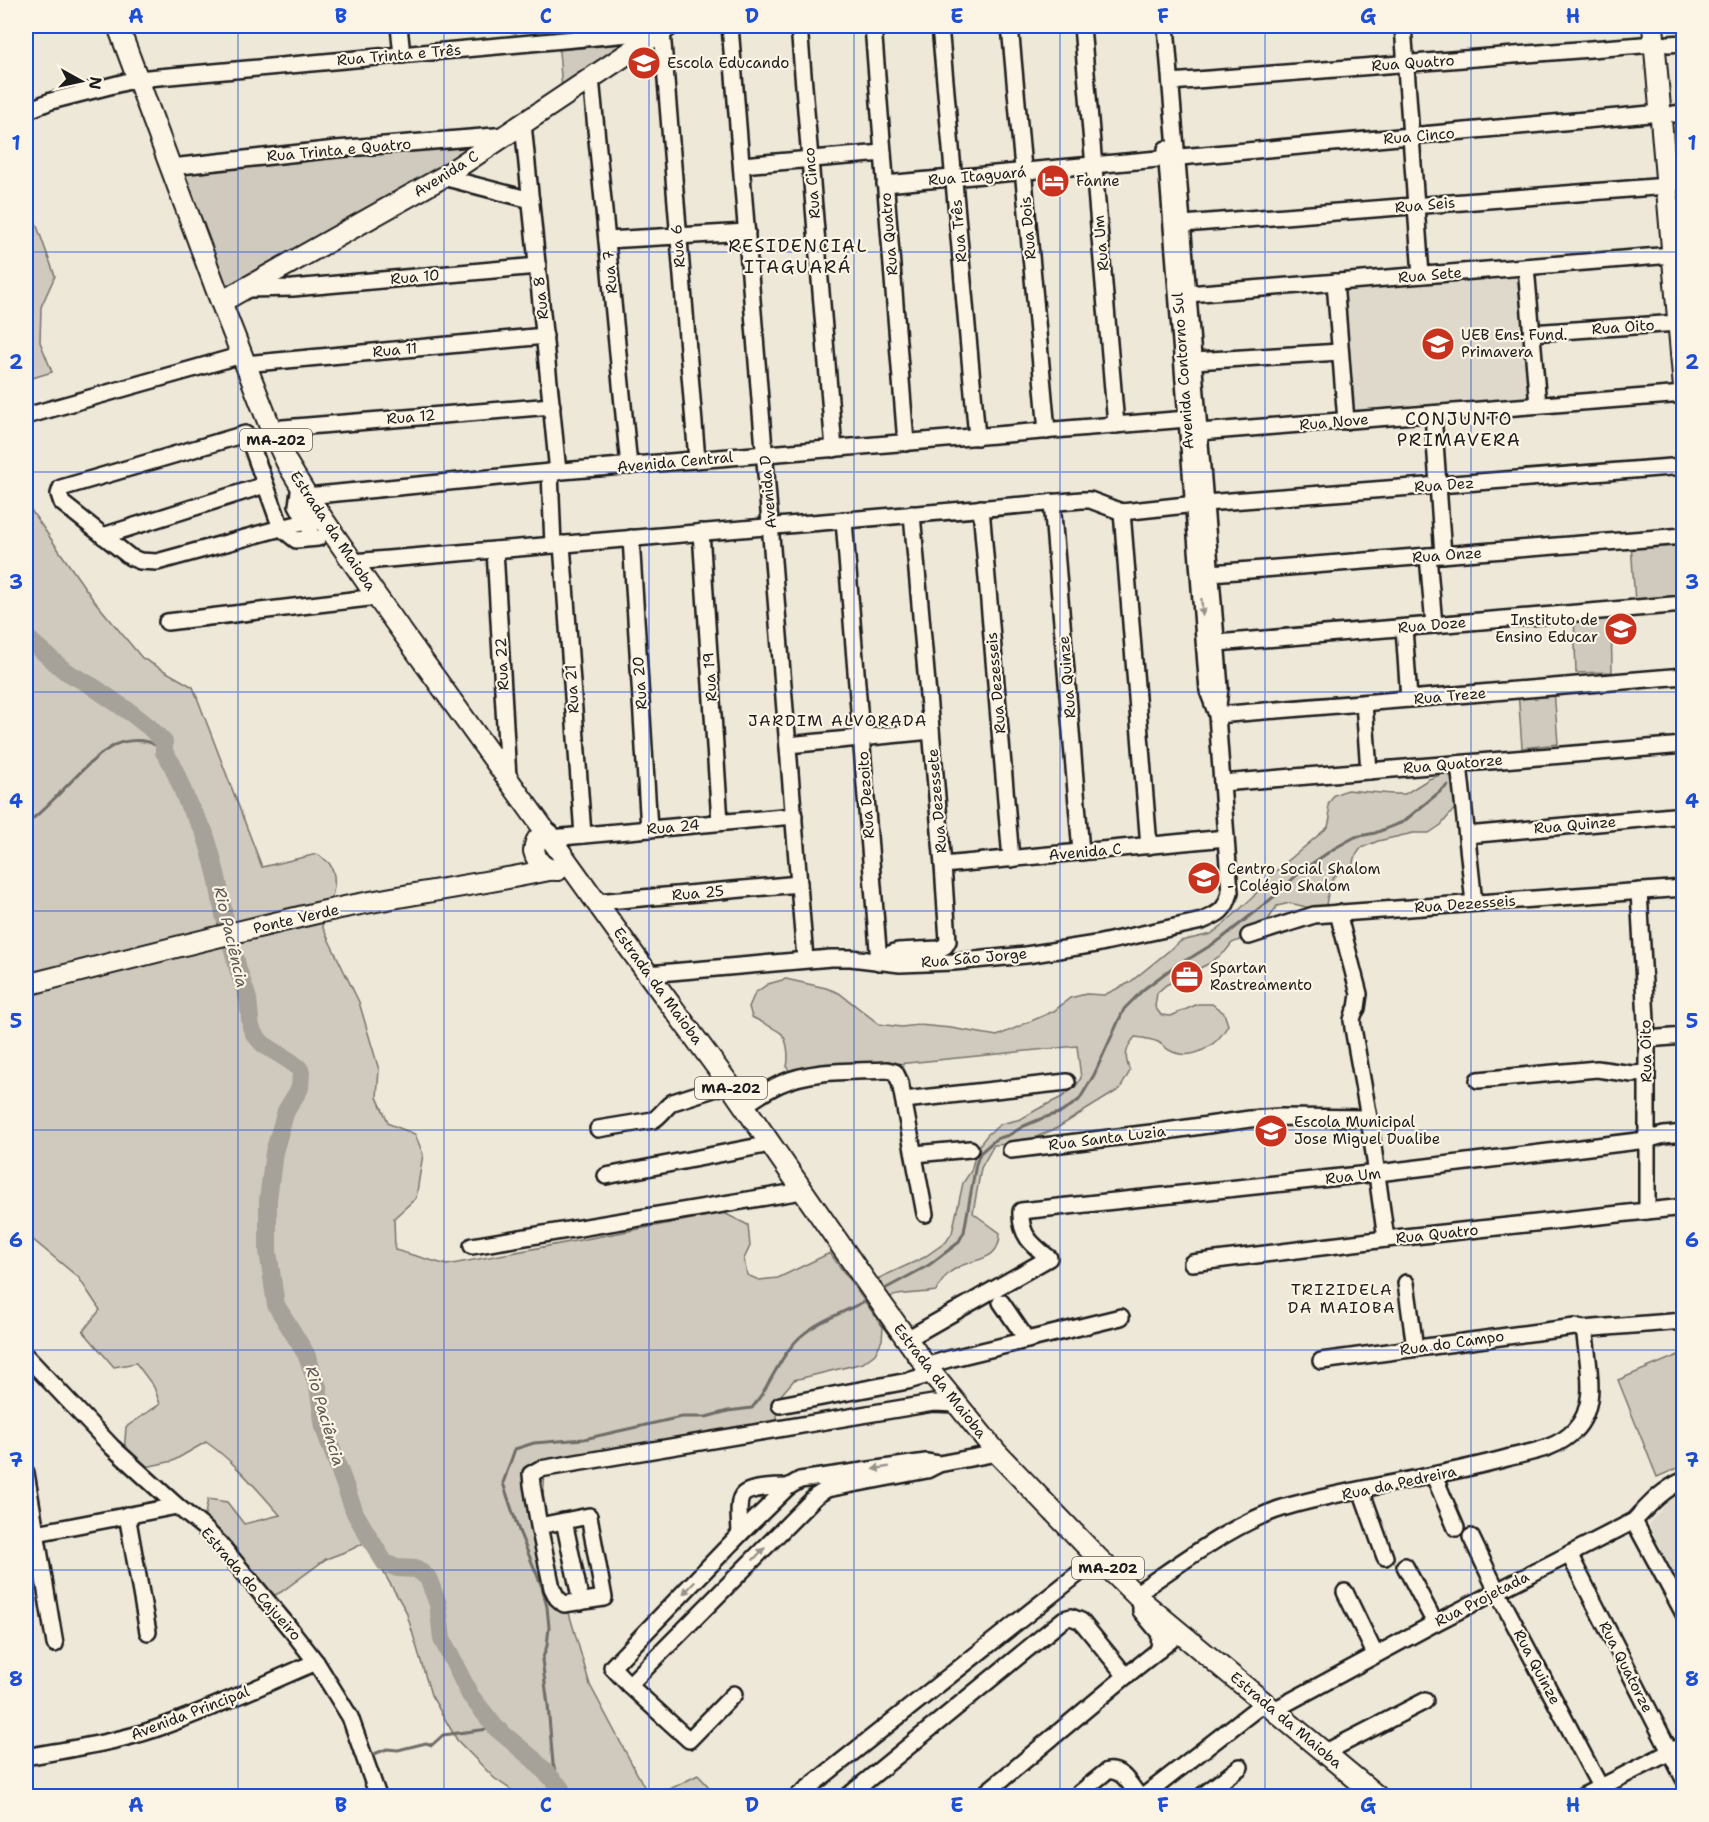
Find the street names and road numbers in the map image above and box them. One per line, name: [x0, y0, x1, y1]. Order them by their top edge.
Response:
street label: Rua Trinta e Três: [336, 40, 462, 70]
street label: Rua Quatro: [1371, 50, 1455, 76]
street label: Rua Cinco: [1382, 123, 1456, 149]
street label: Rua Trinta e Quatro: [266, 134, 412, 166]
street label: Avenida C: [410, 146, 482, 202]
street label: Rua Cinco: [799, 146, 825, 220]
street label: Rua Itaguará: [927, 162, 1028, 190]
street label: Rua Quatro: [875, 192, 903, 276]
street label: Rua Seis: [1394, 192, 1456, 218]
street label: Rua Dois: [1015, 196, 1041, 260]
street label: Rua Três: [946, 199, 972, 263]
street label: Rua Um: [1089, 214, 1113, 272]
street label: Rua 6: [666, 223, 690, 269]
street label: Rua 7: [598, 249, 622, 295]
street label: Rua Sete: [1397, 262, 1463, 288]
street label: Rua 10: [390, 265, 440, 289]
street label: Rua 8: [529, 275, 553, 321]
street label: Avenida Contorno Sul: [1168, 292, 1198, 450]
street label: Rua Oito: [1591, 315, 1655, 339]
street label: Rua 11: [372, 338, 418, 362]
street label: Rua 12: [386, 405, 436, 429]
street label: Rua Nove: [1299, 409, 1369, 435]
road number: MA-202: [240, 429, 312, 451]
street label: Avenida Central: [616, 447, 734, 477]
street label: Avenida D: [755, 454, 781, 530]
street label: Estrada da Maioba: [285, 467, 381, 595]
street label: Rua Dez: [1413, 473, 1475, 497]
street label: Rua Onze: [1411, 543, 1483, 567]
street label: Rua Doze: [1397, 612, 1467, 638]
street label: Rua Dezesseis: [982, 631, 1010, 735]
street label: Rua Quinze: [1053, 635, 1081, 719]
street label: Rua 22: [491, 637, 513, 691]
street label: Rua 19: [698, 652, 722, 702]
street label: Rua 20: [628, 656, 652, 710]
street label: Rua 21: [560, 664, 584, 714]
street label: Rua Treze: [1413, 683, 1487, 709]
street label: Rua Dezessete: [922, 748, 952, 854]
street label: Rua Quatorze: [1402, 750, 1504, 778]
street label: Rua Dezoito: [853, 751, 879, 839]
street label: Rua Quinze: [1533, 811, 1617, 839]
street label: Rua 24: [646, 815, 700, 839]
street label: Avenida C: [1048, 839, 1122, 865]
street label: Rua 25: [671, 881, 725, 905]
street label: Rua Dezesseis: [1414, 890, 1516, 918]
street label: Ponte Verde: [251, 899, 341, 939]
street label: Estrada da Maioba: [609, 923, 708, 1049]
street label: Rua São Jorge: [920, 943, 1028, 973]
street label: Rua Oito: [1635, 1019, 1657, 1083]
road number: MA-202: [695, 1077, 767, 1099]
street label: Rua Santa Luzia: [1047, 1121, 1167, 1155]
street label: Rua Um: [1324, 1163, 1382, 1189]
street label: Rua Quatro: [1395, 1220, 1479, 1248]
street label: Estrada da Maioba: [889, 1319, 992, 1443]
street label: Rua do Campo: [1398, 1326, 1506, 1360]
street label: Rua da Pedreira: [1340, 1461, 1459, 1505]
street label: Estrada do Cajueiro: [196, 1523, 306, 1645]
road number: MA-202: [1072, 1557, 1144, 1579]
street label: Rua Projetada: [1431, 1566, 1533, 1631]
street label: Rua Quatorze: [1594, 1618, 1658, 1716]
street label: Rua Quinze: [1509, 1626, 1565, 1708]
street label: Estrada da Maioba: [1226, 1667, 1347, 1773]
street label: Avenida Principal: [128, 1681, 253, 1745]

